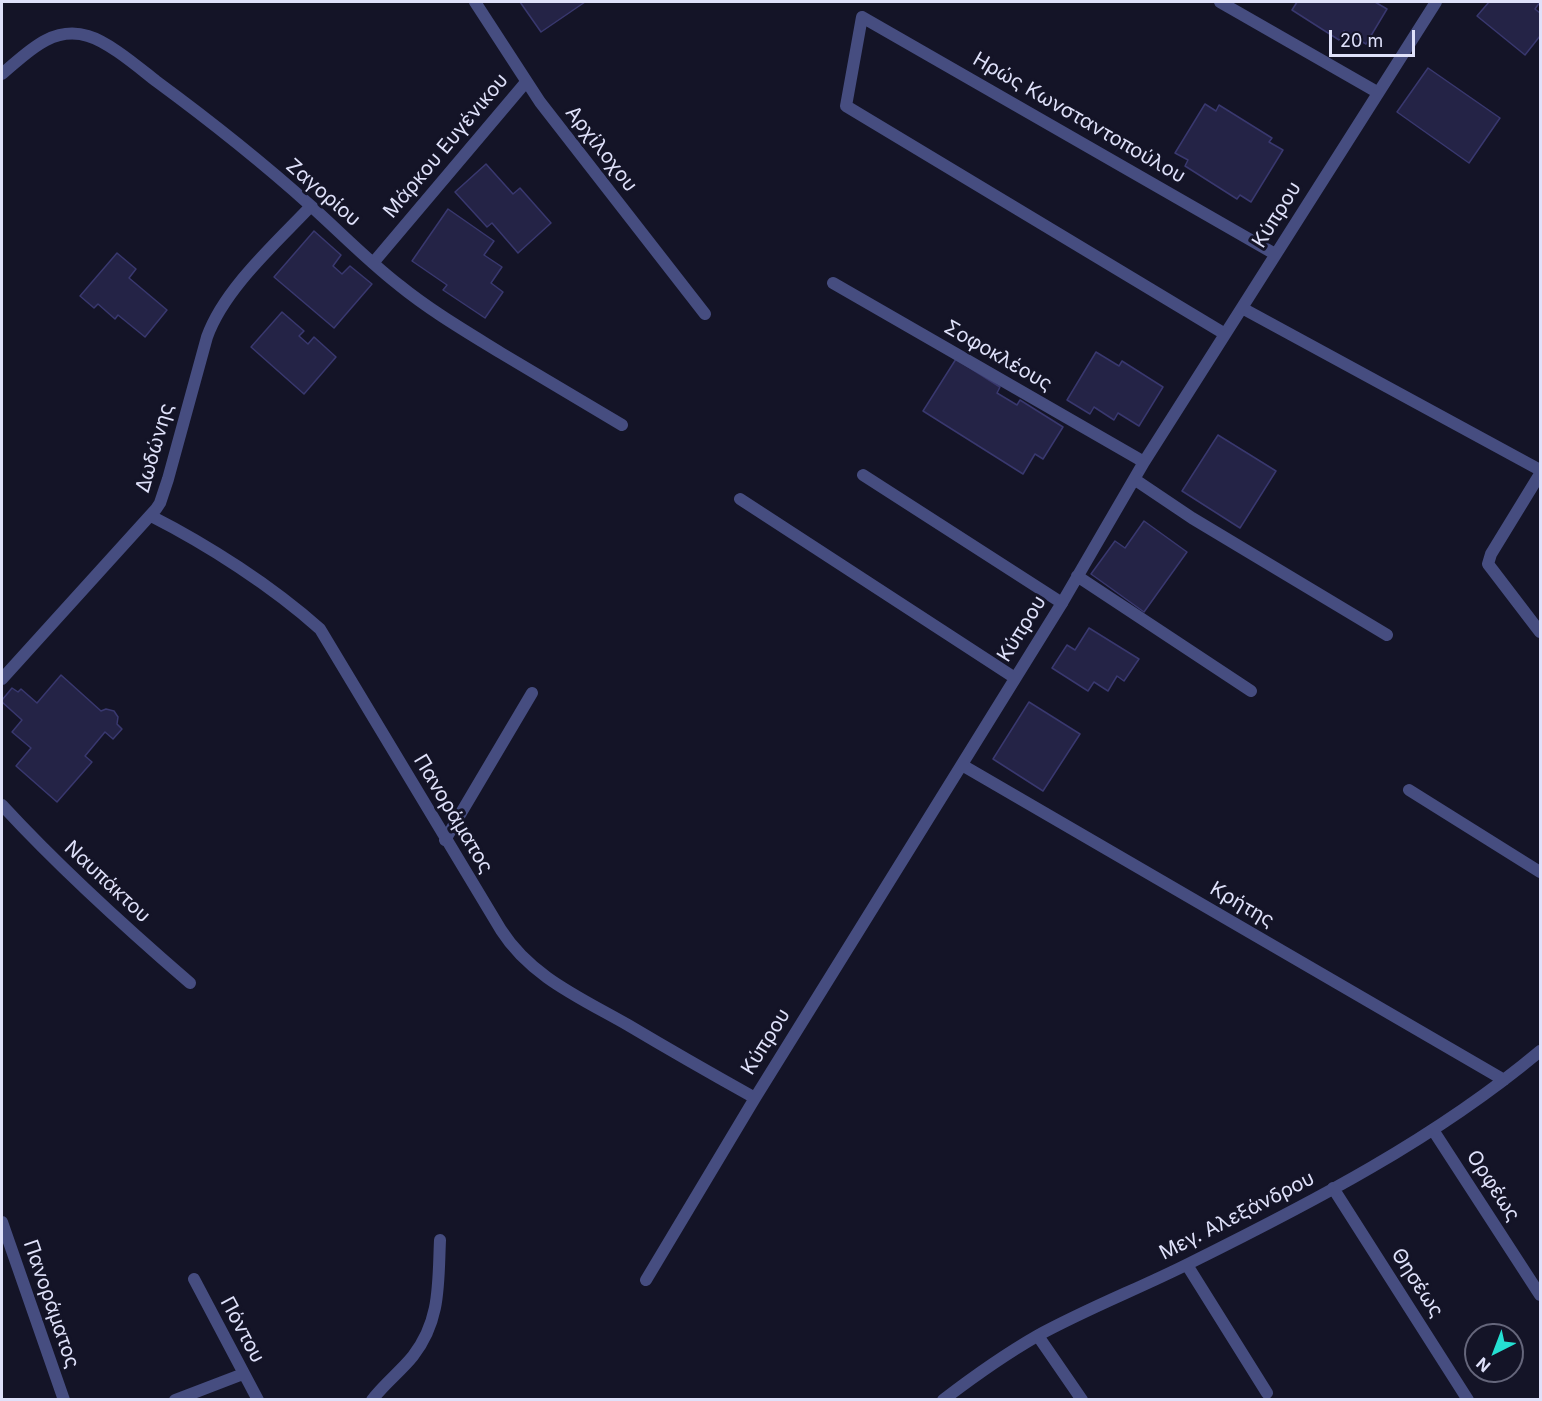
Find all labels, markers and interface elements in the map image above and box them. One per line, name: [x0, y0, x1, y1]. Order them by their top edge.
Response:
scale bar: [1332, 18, 1418, 56]
text: 20 m: [1340, 30, 1383, 51]
street label: Ηρώς Κωνσταντοπούλου: [969, 47, 1189, 189]
street label: Μάρκου Ευγένικου: [379, 69, 513, 223]
street label: Αρχίλοχου: [560, 101, 642, 197]
street label: Ζαγορίου: [281, 154, 365, 232]
street label: Κύπρου: [1247, 178, 1307, 252]
street label: Σοφοκλέους: [940, 315, 1056, 397]
street label: Δωδώνης: [131, 401, 179, 495]
street label: Κύπρου: [992, 592, 1052, 666]
street label: Πανοράματος: [408, 750, 498, 878]
street label: Ναυπάκτου: [59, 836, 155, 928]
street label: Κρήτης: [1206, 877, 1278, 933]
street label: Κύπρου: [736, 1005, 796, 1079]
street label: Ορφέως: [1461, 1146, 1525, 1226]
street label: Μεγ. Αλεξάνδρου: [1156, 1167, 1318, 1265]
street label: Πανοράματος: [18, 1237, 84, 1371]
street label: Θησέως: [1386, 1244, 1448, 1322]
street label: Πόντου: [215, 1293, 269, 1367]
north arrow: [1464, 1323, 1524, 1383]
text: N: [1472, 1353, 1495, 1376]

